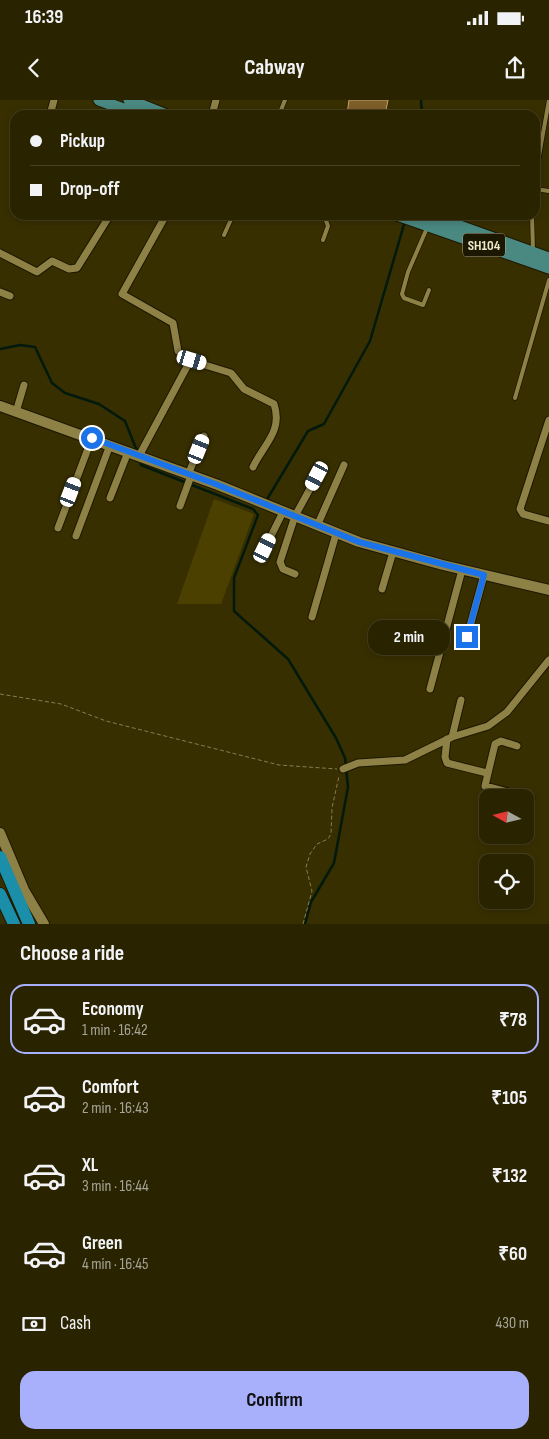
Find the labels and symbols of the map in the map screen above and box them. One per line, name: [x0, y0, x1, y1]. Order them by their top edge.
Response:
road number: SH104: [463, 234, 505, 256]
car: [175, 348, 208, 372]
route start: [81, 427, 103, 449]
car: [186, 432, 211, 466]
car: [303, 459, 330, 493]
car: [58, 475, 83, 509]
car: [251, 531, 278, 565]
callout: 2 min: [367, 620, 450, 654]
route end: [456, 626, 478, 648]
north arrow: [479, 789, 534, 844]

